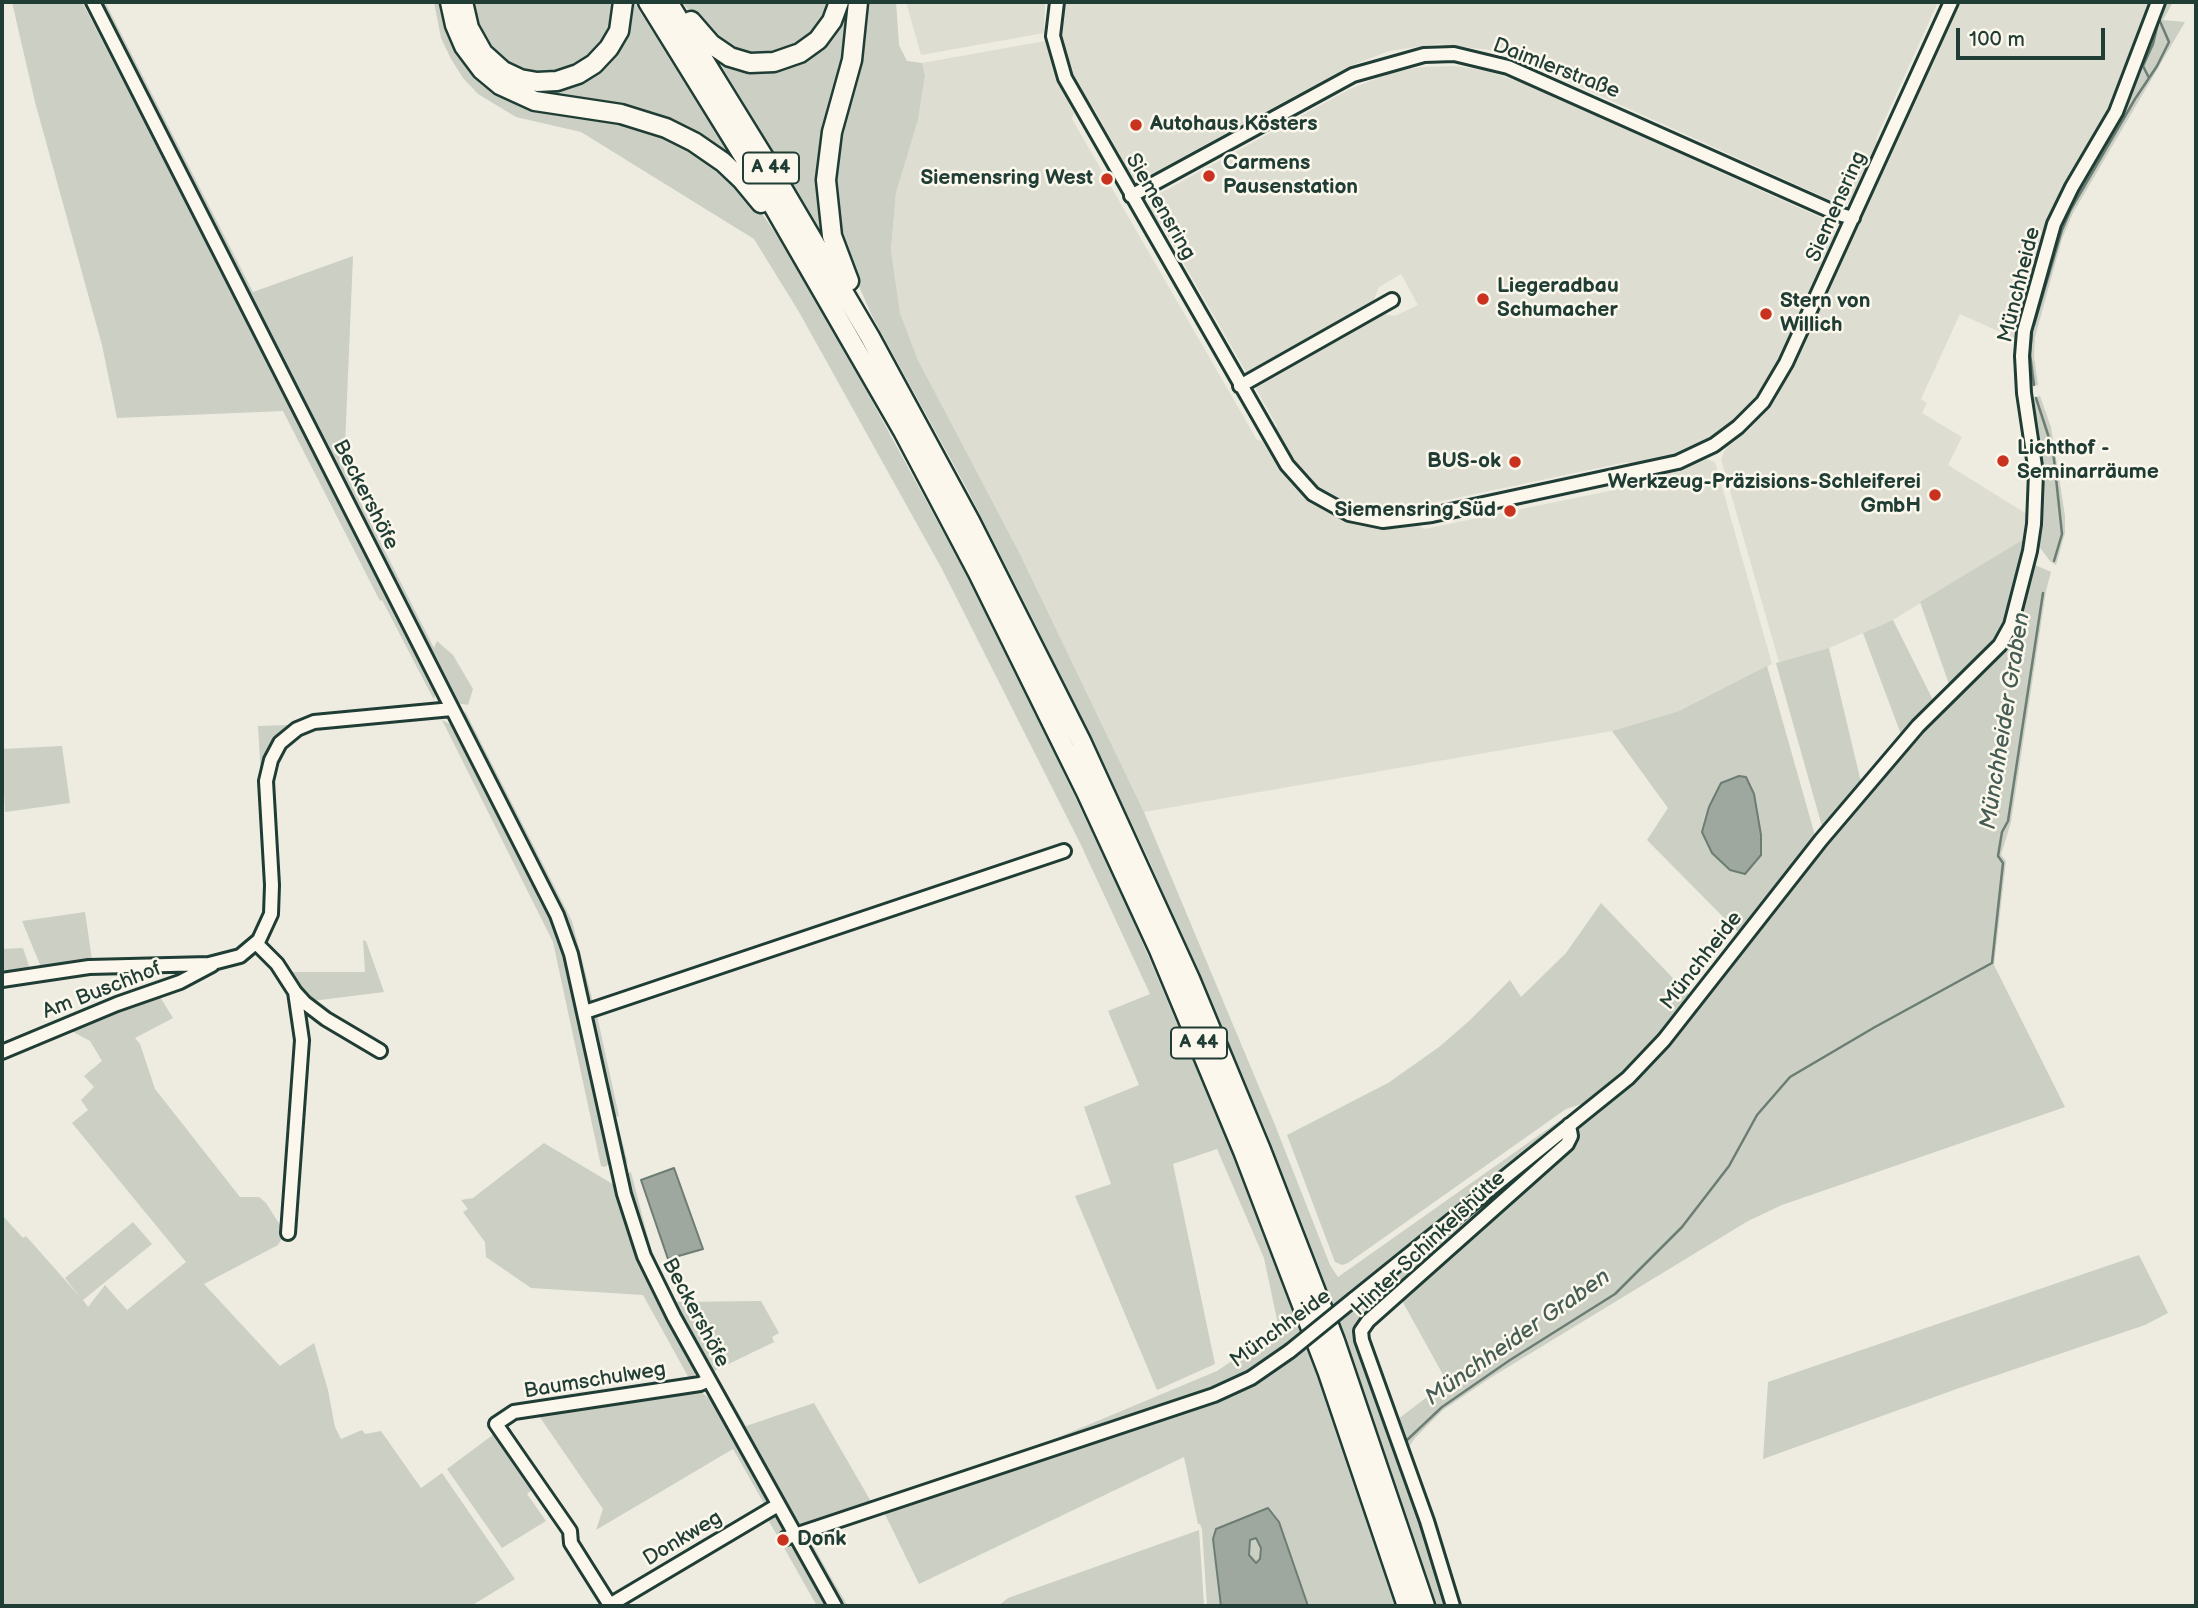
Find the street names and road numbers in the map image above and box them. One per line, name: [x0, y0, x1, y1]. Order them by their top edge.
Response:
street label: Daimlerstraße: [1489, 33, 1623, 105]
street label: Siemensring: [1801, 148, 1873, 266]
street label: Siemensring: [1119, 149, 1201, 265]
road number: A 44: [743, 152, 799, 184]
street label: Münchheide: [1993, 225, 2047, 345]
street label: Beckershöfe: [327, 436, 403, 554]
street label: Münchheide: [1656, 907, 1748, 1015]
street label: Am Buschhof: [39, 957, 165, 1025]
road number: A 44: [1171, 1028, 1227, 1058]
street label: Hinter Schinkelshütte: [1347, 1166, 1511, 1322]
street label: Beckershöfe: [656, 1254, 734, 1372]
street label: Münchheide: [1226, 1284, 1336, 1374]
street label: Baumschulweg: [522, 1357, 668, 1405]
street label: Donkweg: [639, 1506, 727, 1572]

